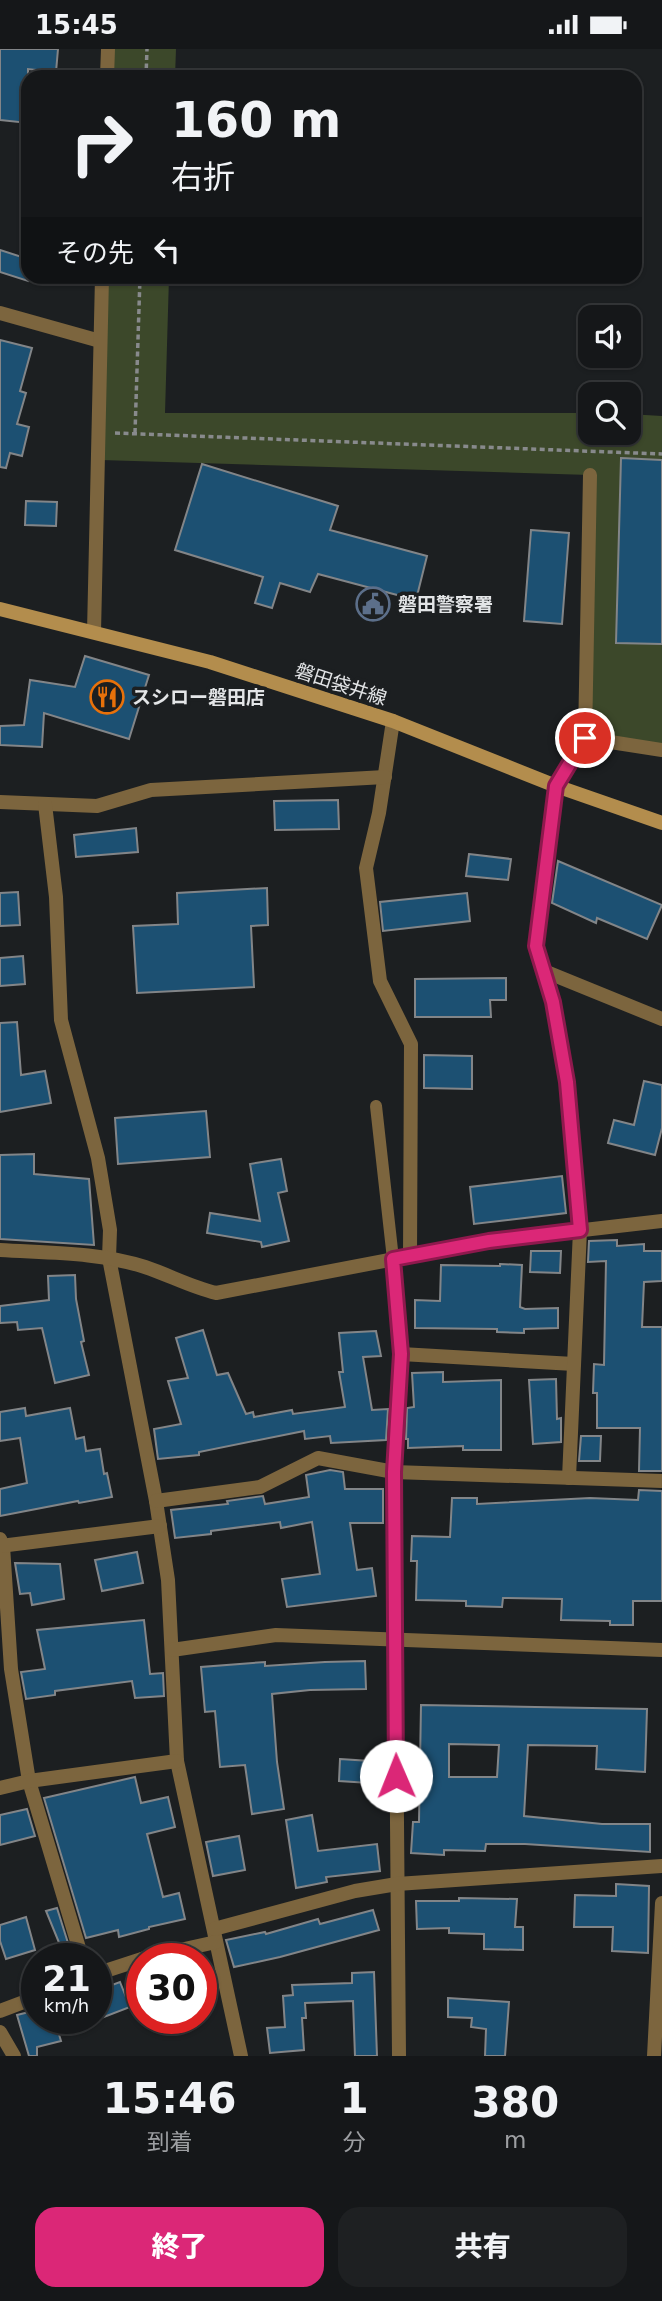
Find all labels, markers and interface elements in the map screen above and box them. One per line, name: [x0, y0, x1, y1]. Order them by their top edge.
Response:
text: 15:45: [35, 10, 118, 40]
text: 160 m: [171, 92, 341, 149]
icon: right: [56, 98, 147, 189]
text: 右折: [171, 158, 235, 196]
icon: left: [148, 231, 186, 269]
text: その先: [56, 238, 134, 268]
map controls: [578, 305, 641, 445]
button: sound: [578, 305, 641, 368]
button: search: [578, 382, 641, 445]
public building icon: 磐田警察署: [354, 585, 392, 623]
place label: 磐田警察署: [398, 593, 493, 615]
street label: 磐田袋井線: [292, 659, 390, 709]
restaurant icon: スシロー磐田店: [88, 678, 126, 716]
place label: スシロー磐田店: [132, 686, 265, 708]
pin: [555, 708, 615, 768]
icon: arrive: [566, 719, 604, 757]
position arrow: [359, 1739, 433, 1813]
speed limit sign: 30: [126, 1943, 217, 2034]
text: 21: [42, 1959, 91, 1999]
text: km/h: [44, 1995, 89, 2016]
text: 15:46: [103, 2074, 237, 2123]
text: 1: [339, 2074, 369, 2123]
text: 380: [471, 2078, 559, 2127]
text: m: [504, 2127, 527, 2153]
text: 到着: [147, 2129, 193, 2155]
text: 分: [343, 2129, 366, 2155]
button: 終了: [35, 2207, 324, 2287]
button: 共有: [338, 2207, 627, 2287]

